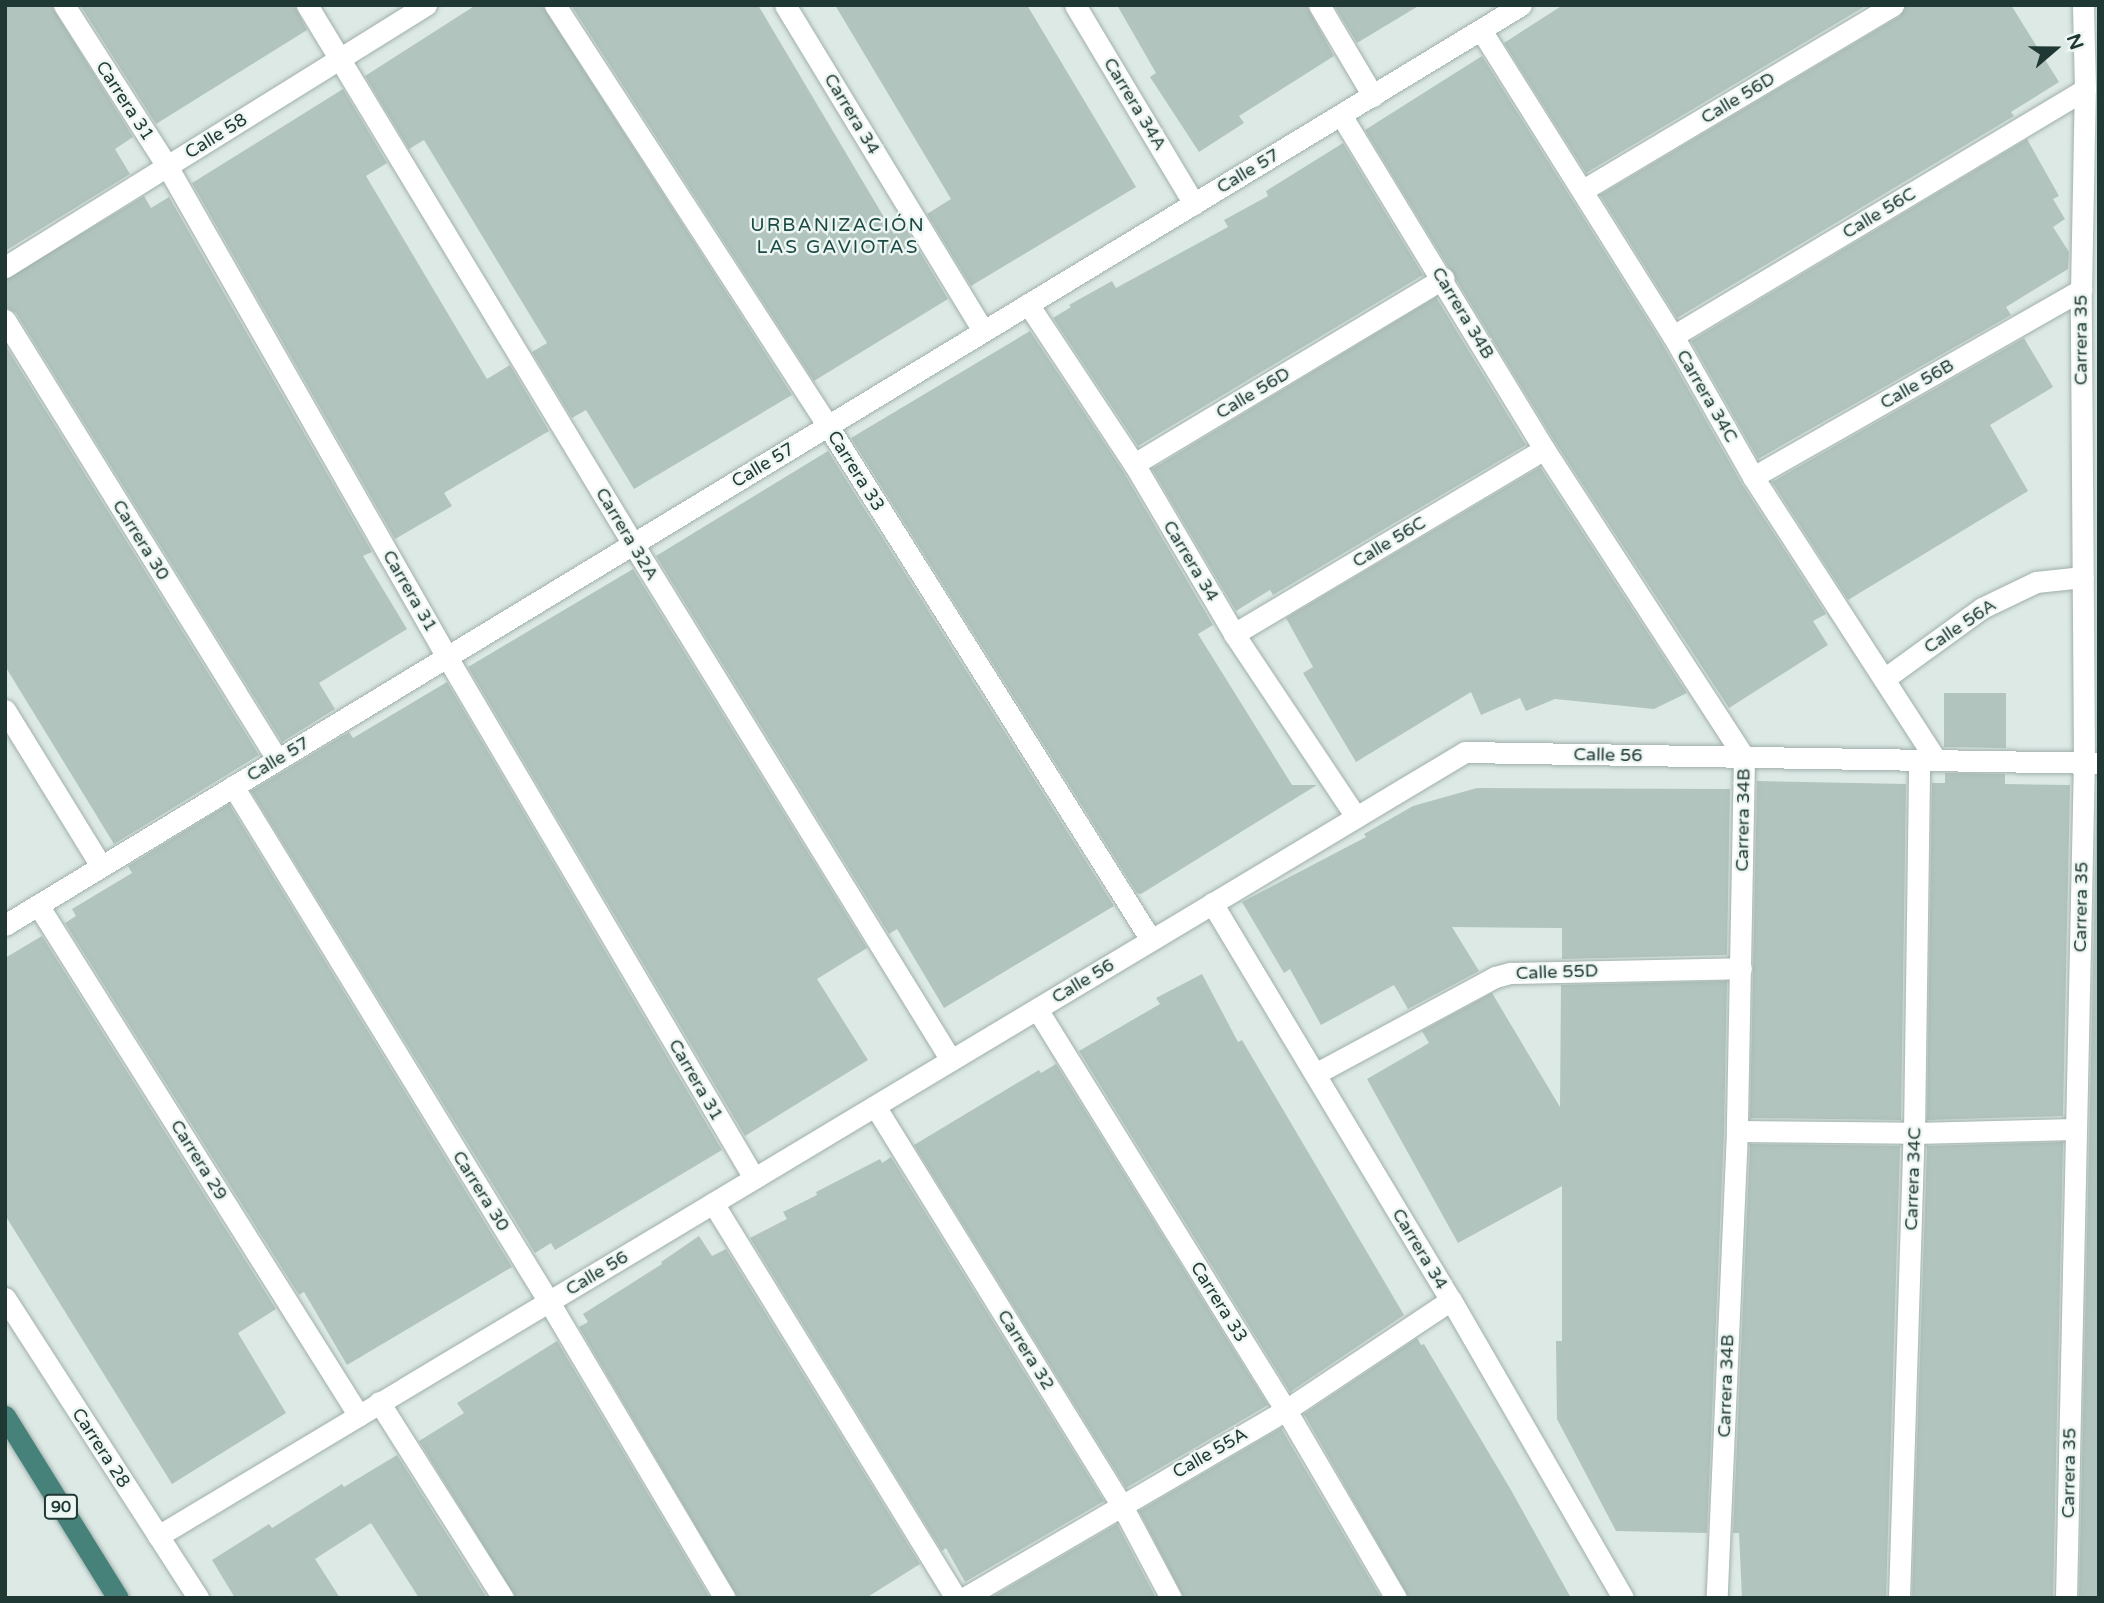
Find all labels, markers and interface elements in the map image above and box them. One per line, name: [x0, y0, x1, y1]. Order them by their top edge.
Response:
north arrow: [2020, 14, 2090, 84]
text: N: [2062, 31, 2088, 53]
street label: Carrera 34A: [1099, 54, 1171, 154]
street label: Carrera 31: [91, 57, 159, 145]
street label: Calle 56D: [1697, 67, 1779, 129]
street label: Carrera 34: [819, 70, 885, 158]
street label: Calle 58: [181, 109, 251, 163]
street label: Calle 57: [1213, 144, 1283, 198]
street label: Calle 56C: [1838, 183, 1920, 243]
district label: URBANIZACIÓN LAS GAVIOTAS: [752, 215, 924, 259]
street label: Carrera 34B: [1427, 263, 1499, 363]
street label: Carrera 35: [2070, 295, 2092, 385]
street label: Carrera 34C: [1672, 346, 1742, 446]
street label: Calle 56B: [1876, 354, 1958, 414]
street label: Calle 56D: [1212, 362, 1294, 424]
street label: Carrera 33: [823, 427, 889, 515]
street label: Calle 57: [728, 438, 798, 492]
street label: Carrera 32A: [591, 484, 663, 584]
street label: Carrera 30: [108, 496, 174, 584]
street label: Calle 56C: [1348, 512, 1430, 572]
street label: Carrera 34: [1158, 517, 1224, 605]
street label: Carrera 31: [378, 546, 442, 636]
street label: Calle 56A: [1920, 594, 2000, 658]
street label: Calle 57: [243, 732, 313, 786]
street label: Calle 56: [1573, 744, 1643, 766]
street label: Carrera 34B: [1731, 768, 1755, 872]
street label: Carrera 35: [2069, 862, 2093, 952]
street label: Calle 56: [1048, 954, 1118, 1008]
street label: Calle 55D: [1515, 960, 1599, 984]
street label: Carrera 31: [664, 1035, 728, 1125]
street label: Carrera 29: [166, 1116, 232, 1204]
street label: Carrera 34C: [1900, 1127, 1926, 1231]
street label: Carrera 30: [448, 1147, 514, 1235]
street label: Carrera 34: [1387, 1205, 1453, 1293]
street label: Calle 56: [562, 1246, 632, 1300]
street label: Carrera 33: [1186, 1258, 1252, 1346]
street label: Carrera 32: [993, 1306, 1059, 1394]
street label: Carrera 34B: [1713, 1334, 1739, 1438]
street label: Carrera 28: [67, 1404, 135, 1492]
street label: Calle 55A: [1169, 1423, 1251, 1483]
street label: Carrera 35: [2057, 1428, 2081, 1518]
road number: 90: [43, 1494, 78, 1520]

